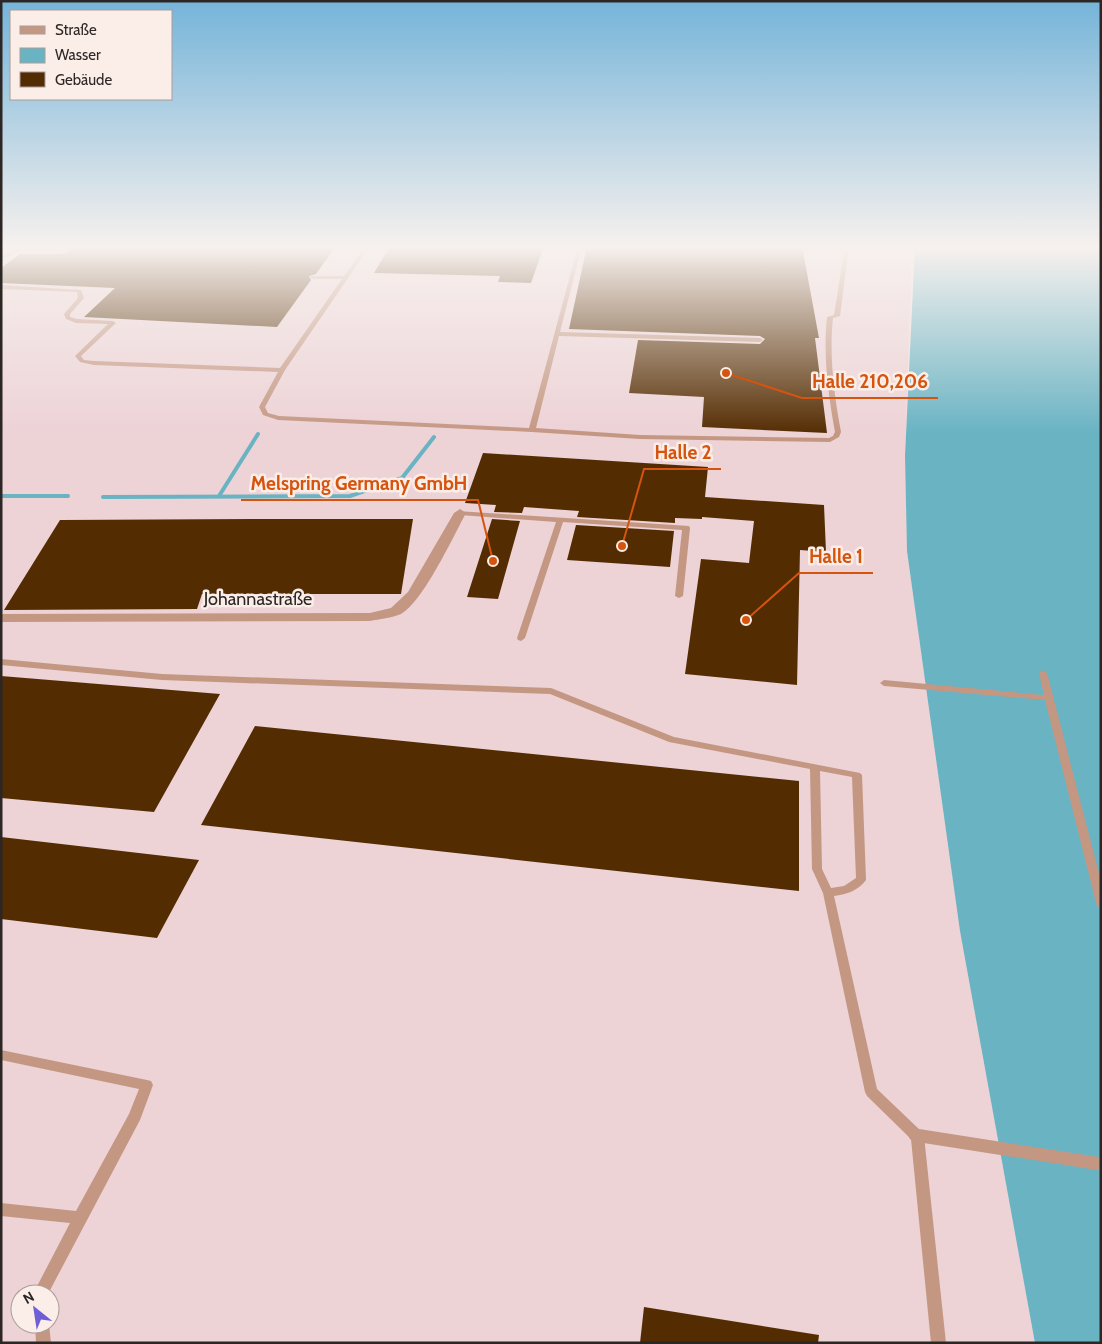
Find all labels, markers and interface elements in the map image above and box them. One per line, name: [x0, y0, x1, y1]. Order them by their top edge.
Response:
legend: [10, 10, 172, 100]
text: Straße: [55, 21, 97, 39]
text: Wasser: [55, 46, 101, 64]
text: Gebäude: [55, 71, 112, 89]
callout: Halle 210,206: [802, 364, 938, 398]
text: Halle 210,206: [812, 370, 928, 393]
callout: Halle 2: [644, 435, 721, 469]
text: Halle 2: [654, 441, 712, 464]
callout: Melspring Germany GmbH: [241, 466, 478, 500]
text: Melspring Germany GmbH: [251, 472, 467, 495]
callout: Halle 1: [799, 539, 873, 573]
text: Halle 1: [809, 545, 863, 568]
street label: Johannastraße: [203, 588, 312, 610]
north arrow: [10, 1284, 60, 1334]
text: N: [20, 1287, 37, 1308]

